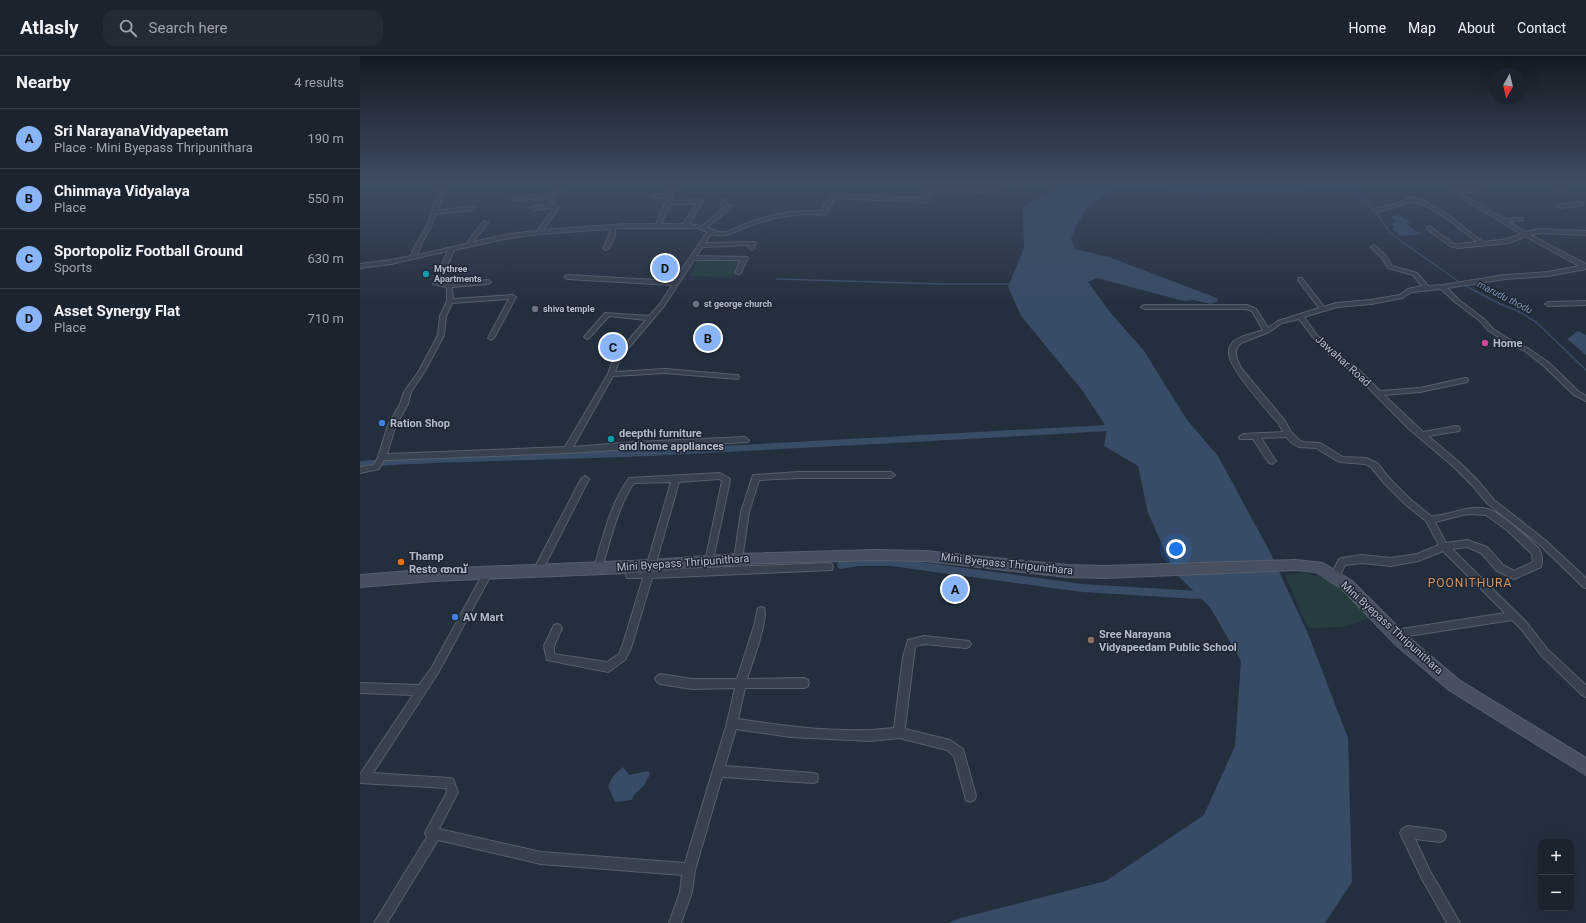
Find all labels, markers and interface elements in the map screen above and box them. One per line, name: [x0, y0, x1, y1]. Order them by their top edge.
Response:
search box: [103, 10, 383, 46]
text: Atlasly: [20, 16, 79, 39]
icon: search: [117, 17, 139, 39]
text: Search here: [149, 19, 228, 37]
text: Home: [1348, 20, 1386, 36]
text: Map: [1408, 20, 1436, 36]
text: About: [1458, 20, 1495, 36]
text: Contact: [1517, 20, 1566, 36]
north arrow: [1490, 68, 1526, 104]
text: Nearby: [16, 72, 71, 92]
text: 4 results: [294, 75, 344, 90]
text: Sri NarayanaVidyapeetam: [54, 122, 229, 140]
text: A: [25, 131, 33, 146]
text: 190 m: [307, 131, 344, 146]
text: Place · Mini Byepass Thripunithara: [54, 140, 253, 155]
text: Chinmaya Vidyalaya: [54, 182, 190, 200]
text: B: [25, 191, 33, 206]
text: 550 m: [307, 191, 344, 206]
text: Place: [54, 200, 86, 215]
text: Sportopoliz Football Ground: [54, 242, 243, 260]
text: C: [25, 251, 33, 266]
text: 630 m: [307, 251, 344, 266]
pin: D: [652, 253, 678, 283]
text: Sports: [54, 260, 92, 275]
place label: Mythree Apartments: [434, 264, 482, 284]
marker: Mythree Apartments: [421, 269, 431, 279]
water label: marudu thodu: [1476, 278, 1535, 316]
marker: st george church: [691, 299, 701, 309]
place label: st george church: [704, 299, 772, 309]
text: Asset Synergy Flat: [54, 302, 180, 320]
marker: shiva temple: [530, 304, 540, 314]
place label: shiva temple: [543, 304, 595, 314]
text: D: [25, 311, 33, 326]
text: 710 m: [307, 311, 344, 326]
text: Place: [54, 320, 86, 335]
pin: B: [695, 323, 721, 353]
pin: C: [600, 332, 626, 362]
street label: Jawahar Road: [1313, 333, 1373, 389]
place label: Home: [1493, 337, 1523, 350]
marker: Home: [1480, 338, 1490, 348]
place label: Ration Shop: [390, 417, 450, 430]
marker: Ration Shop: [377, 418, 387, 428]
place label: deepthi furniture and home appliances: [619, 427, 724, 453]
marker: deepthi furniture and home appliances: [606, 434, 616, 444]
your location: [1166, 539, 1186, 559]
place label: Thamp Resto തമ്പ്: [409, 550, 469, 576]
street label: Mini Byepass Thripunithara: [940, 551, 1074, 577]
street label: Mini Byepass Thripunithara: [616, 552, 750, 574]
marker: Thamp Resto തമ്പ്: [396, 557, 406, 567]
pin: A: [942, 574, 968, 604]
district label: POONITHURA: [1428, 576, 1512, 590]
street label: Mini Byepass Thripunithara: [1338, 579, 1446, 677]
place label: AV Mart: [463, 611, 504, 624]
marker: AV Mart: [450, 612, 460, 622]
place label: Sree Narayana Vidyapeedam Public School: [1099, 628, 1237, 654]
marker: Sree Narayana Vidyapeedam Public School: [1086, 635, 1096, 645]
map controls: [1538, 839, 1574, 911]
button: +: [1538, 839, 1574, 875]
button: −: [1538, 875, 1574, 911]

